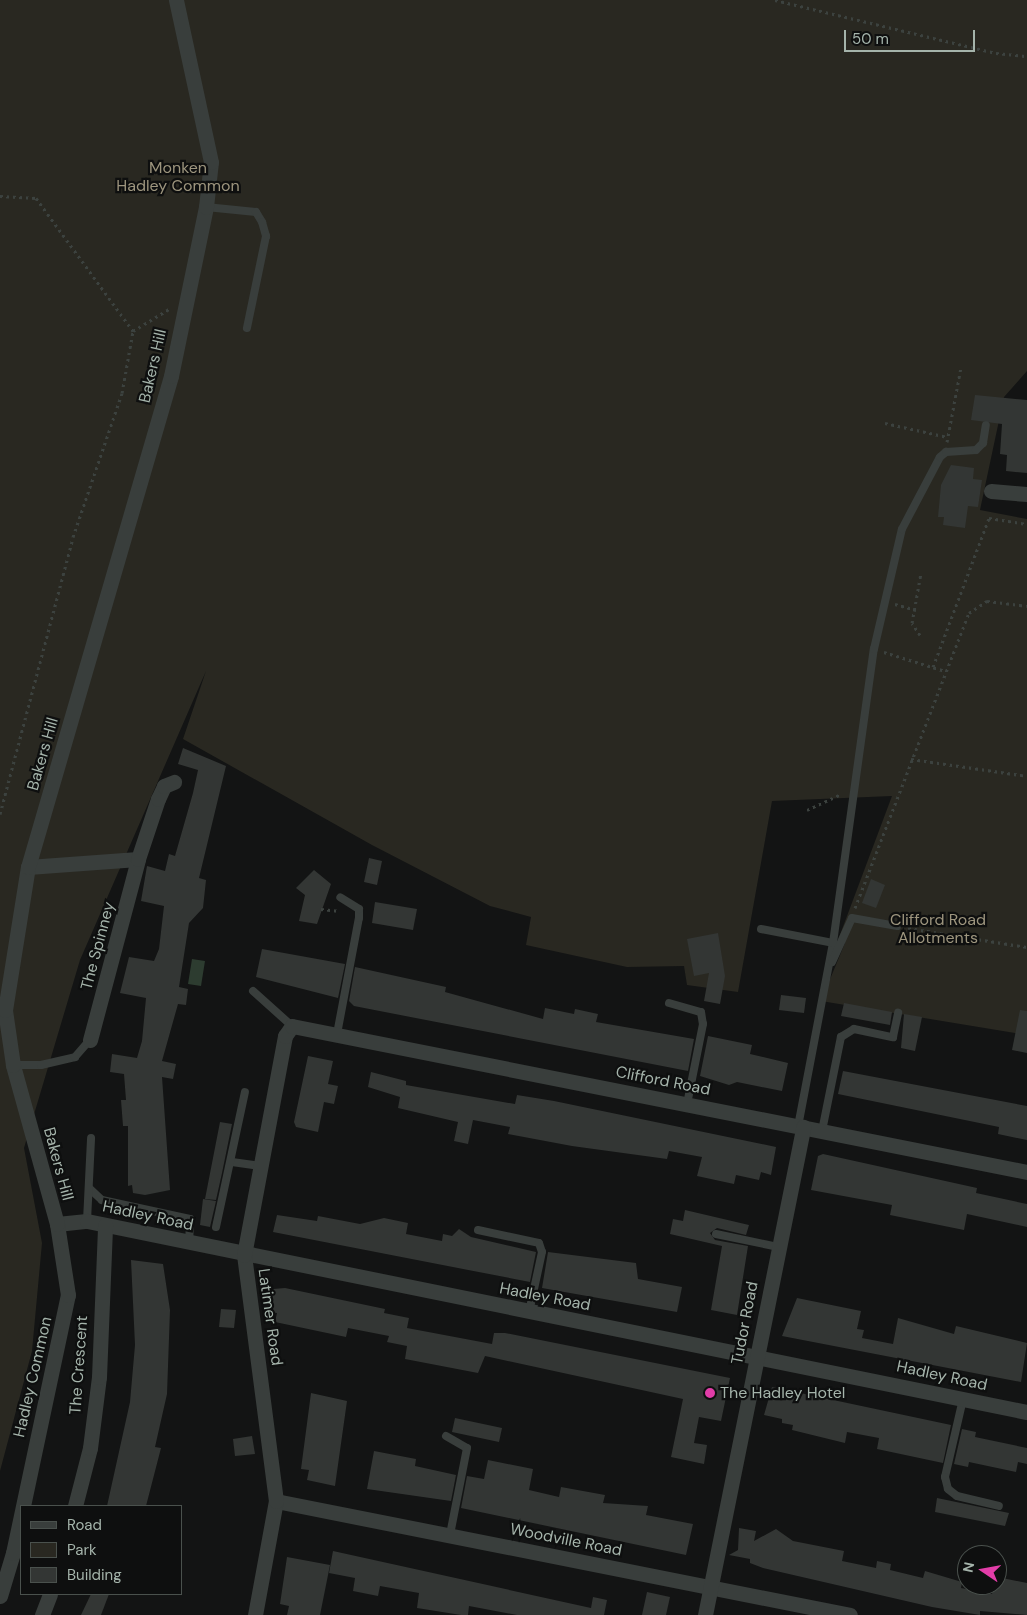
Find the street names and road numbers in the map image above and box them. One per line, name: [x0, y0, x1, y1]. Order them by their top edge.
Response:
street label: Bakers Hill: [135, 327, 171, 405]
street label: Bakers Hill: [23, 715, 63, 793]
street label: The Spinney: [77, 900, 119, 992]
street label: Clifford Road: [614, 1062, 712, 1100]
street label: Bakers Hill: [39, 1125, 77, 1203]
street label: Hadley Road: [101, 1197, 195, 1235]
street label: Latimer Road: [254, 1267, 286, 1367]
street label: Hadley Road: [498, 1279, 592, 1315]
street label: Tudor Road: [728, 1280, 762, 1366]
street label: Hadley Common: [10, 1315, 56, 1439]
street label: The Crescent: [66, 1315, 92, 1415]
street label: Hadley Road: [895, 1357, 989, 1395]
street label: Woodville Road: [508, 1520, 624, 1560]

